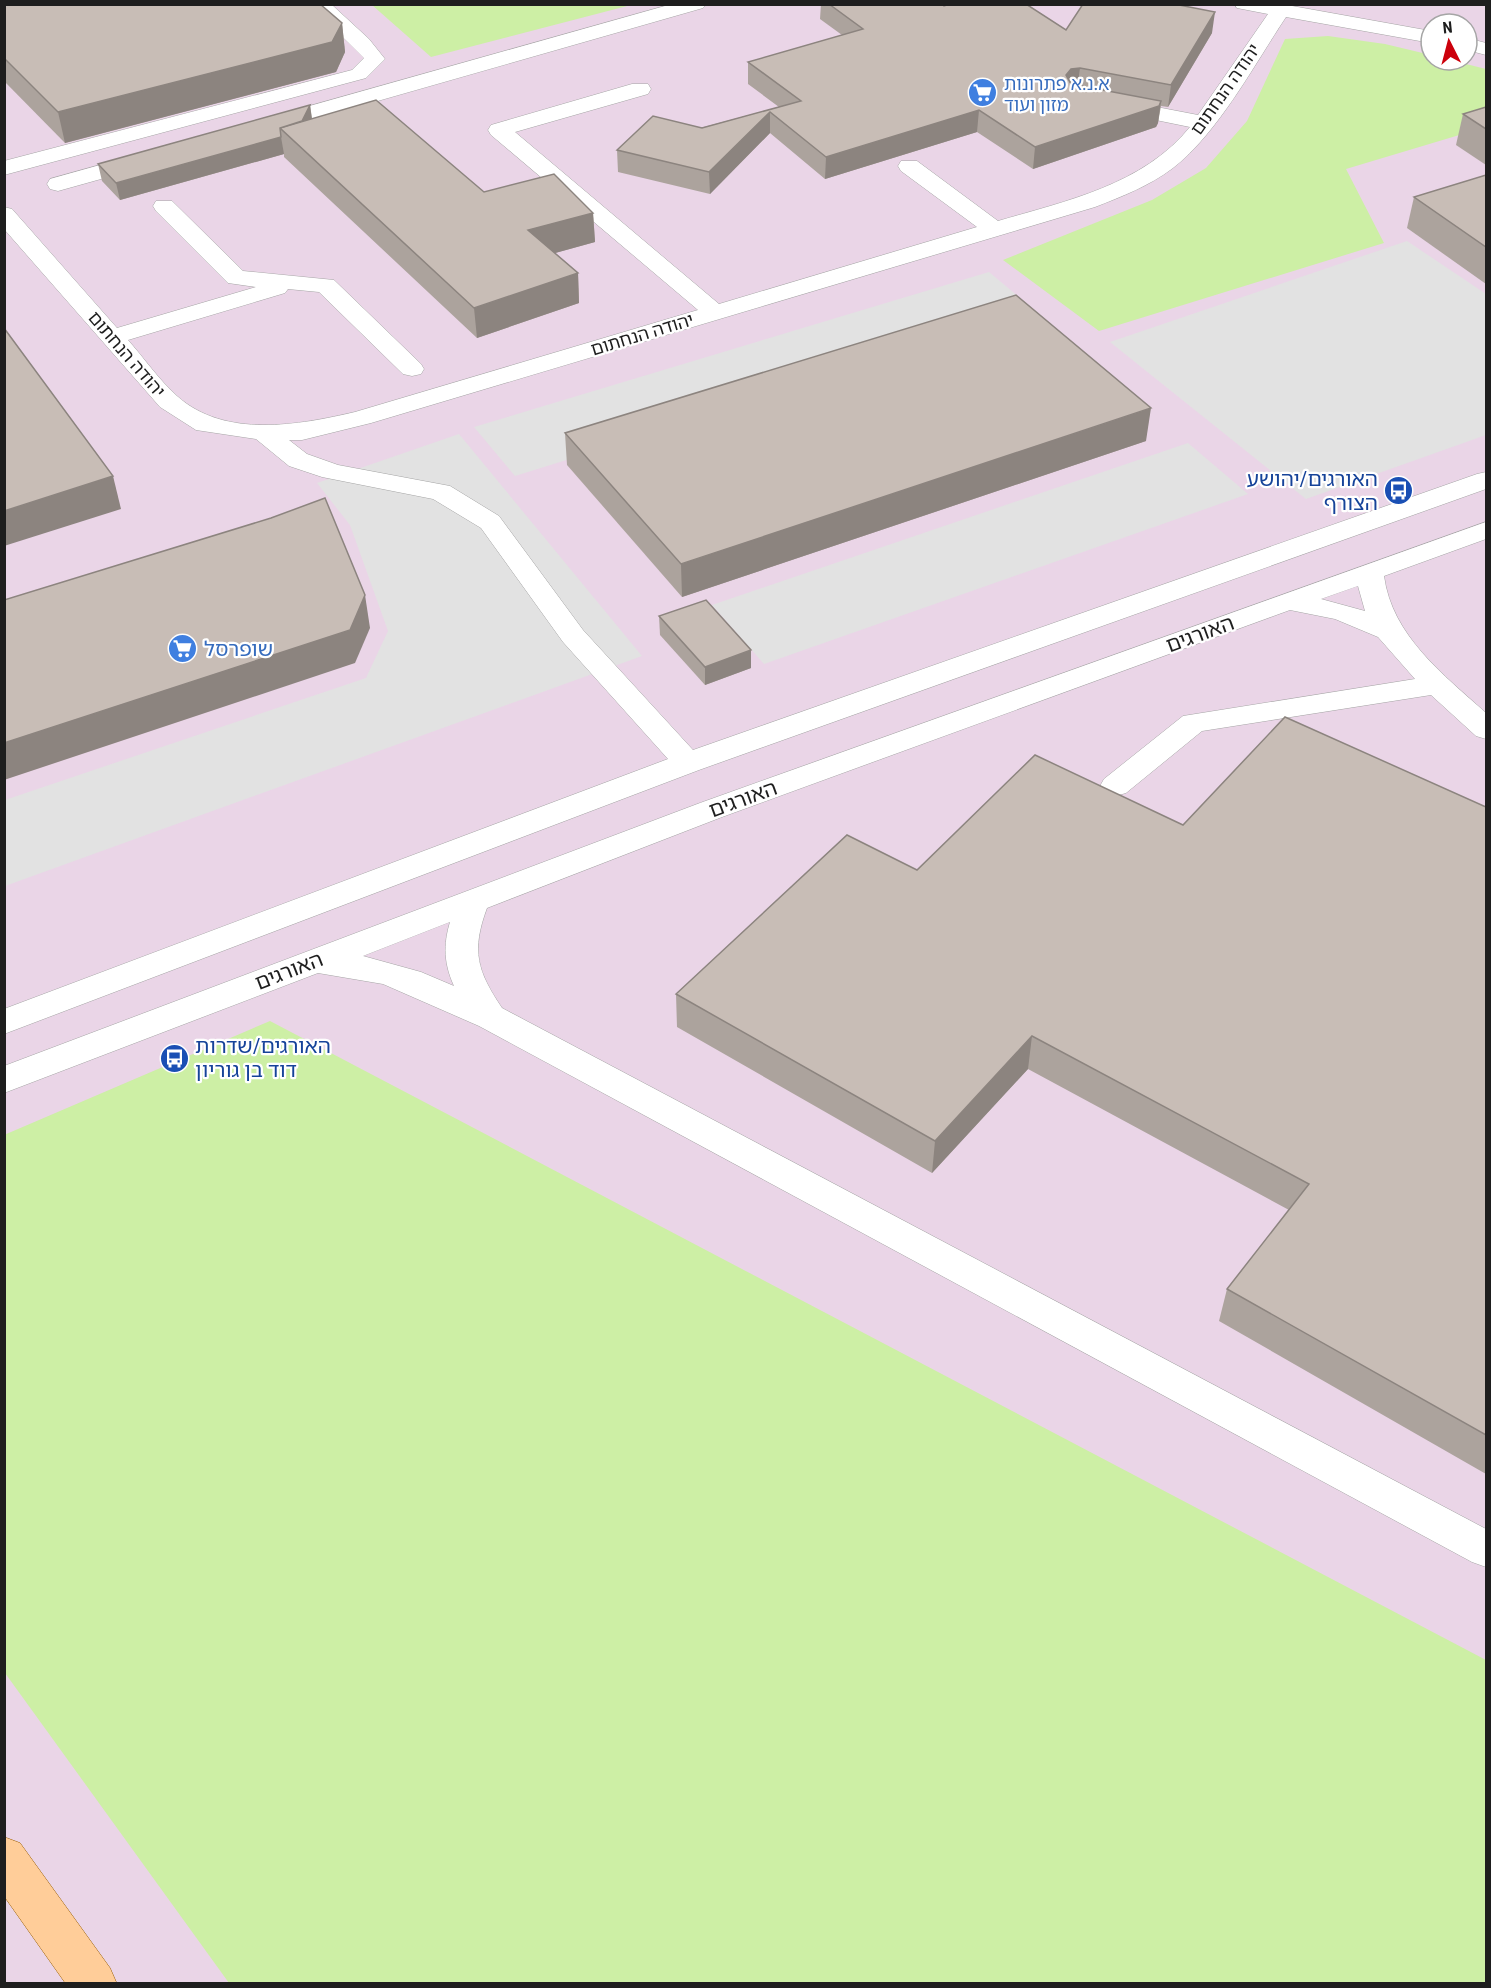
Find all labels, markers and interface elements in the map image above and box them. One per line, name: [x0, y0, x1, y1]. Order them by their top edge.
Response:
north arrow: [1419, 12, 1479, 72]
text: N: [1442, 18, 1453, 38]
street label: יהודה הנחתום: [1186, 39, 1264, 139]
place label: א.נ.א פתרונות מזון ועוד: [1004, 73, 1110, 115]
supermarket icon: א.נ.א פתרונות מזון ועוד: [967, 77, 999, 109]
street label: יהודה הנחתום: [84, 307, 170, 401]
street label: יהודה הנחתום: [588, 308, 696, 360]
place label: האורגים/יהושע הצורף: [1247, 467, 1378, 515]
bus stop icon: האורגים/יהושע הצורף: [1383, 475, 1415, 507]
street label: האורגים: [1163, 611, 1237, 657]
supermarket icon: שופרסל: [167, 633, 199, 665]
place label: שופרסל: [204, 637, 273, 661]
street label: האורגים: [706, 776, 780, 822]
street label: האורגים: [252, 947, 326, 995]
place label: האורגים/שדרות דוד בן גוריון: [195, 1034, 331, 1082]
bus stop icon: האורגים/שדרות דוד בן גוריון: [158, 1042, 190, 1074]

